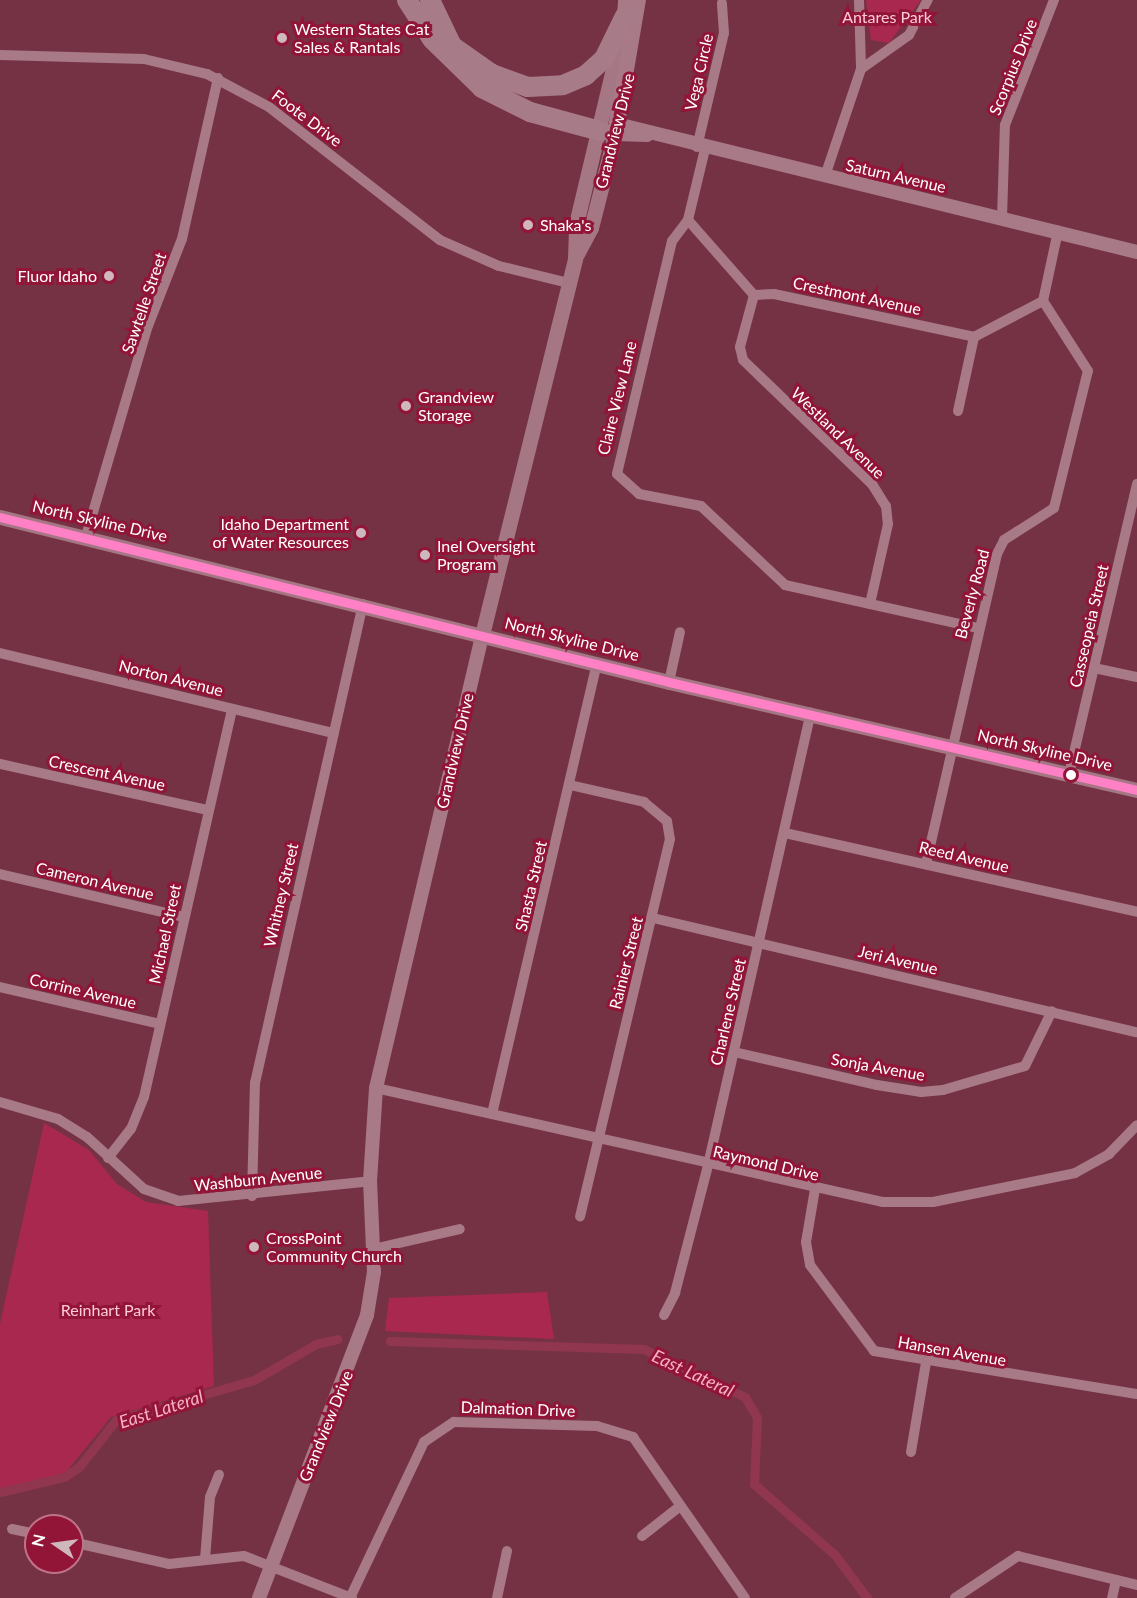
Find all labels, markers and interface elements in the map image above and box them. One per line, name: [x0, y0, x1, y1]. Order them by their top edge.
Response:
park label: Antares Park: [842, 7, 932, 27]
street label: Scorpius Drive: [985, 16, 1041, 118]
place label: Western States Cat Sales & Rantals: [294, 19, 429, 57]
marker: Western States Cat Sales & Rantals: [275, 31, 289, 45]
street label: Vega Circle: [681, 32, 717, 112]
street label: Grandview Drive: [591, 71, 639, 191]
street label: Foote Drive: [268, 85, 346, 151]
street label: Saturn Avenue: [844, 155, 948, 197]
place label: Shaka's: [540, 215, 591, 235]
marker: Shaka's: [521, 218, 535, 232]
street label: Sawtelle Street: [118, 250, 170, 356]
place label: Fluor Idaho: [17, 266, 97, 286]
marker: Fluor Idaho: [102, 269, 116, 283]
street label: Crestmont Avenue: [791, 273, 923, 319]
street label: Claire View Lane: [593, 339, 641, 457]
street label: Westland Avenue: [787, 383, 889, 483]
place label: Grandview Storage: [418, 387, 494, 425]
marker: Grandview Storage: [399, 399, 413, 413]
street label: North Skyline Drive: [31, 496, 169, 546]
place label: Idaho Department of Water Resources: [212, 514, 349, 552]
marker: Idaho Department of Water Resources: [354, 526, 368, 540]
place label: Inel Oversight Program: [437, 536, 535, 574]
street label: Beverly Road: [951, 547, 993, 641]
marker: Inel Oversight Program: [418, 548, 432, 562]
street label: Casseopeia Street: [1066, 563, 1112, 689]
street label: North Skyline Drive: [503, 613, 641, 665]
street label: Norton Avenue: [116, 656, 226, 700]
street label: Grandview Drive: [432, 691, 478, 811]
street label: North Skyline Drive: [976, 725, 1114, 775]
street label: Crescent Avenue: [47, 751, 167, 795]
unlabelled marker: [1065, 769, 1077, 781]
street label: Reed Avenue: [917, 837, 1011, 877]
street label: Shasta Street: [511, 839, 551, 933]
street label: Whitney Street: [260, 841, 302, 949]
street label: Cameron Avenue: [34, 858, 156, 904]
street label: Michael Street: [145, 882, 185, 986]
street label: Rainier Street: [605, 915, 647, 1011]
street label: Jeri Avenue: [856, 941, 940, 979]
street label: Charlene Street: [706, 957, 750, 1067]
street label: Corrine Avenue: [27, 969, 139, 1013]
street label: Sonja Avenue: [829, 1049, 927, 1085]
street label: Raymond Drive: [711, 1141, 821, 1185]
street label: Washburn Avenue: [193, 1163, 323, 1195]
place label: CrossPoint Community Church: [266, 1228, 402, 1266]
marker: CrossPoint Community Church: [247, 1240, 261, 1254]
park label: Reinhart Park: [61, 1300, 155, 1320]
street label: Hansen Avenue: [896, 1332, 1008, 1370]
water label: East Lateral: [649, 1345, 737, 1401]
street label: Grandview Drive: [295, 1368, 357, 1484]
water label: East Lateral: [116, 1385, 206, 1433]
street label: Dalmation Drive: [460, 1397, 576, 1421]
north arrow: [24, 1514, 84, 1574]
text: N: [27, 1532, 49, 1548]

